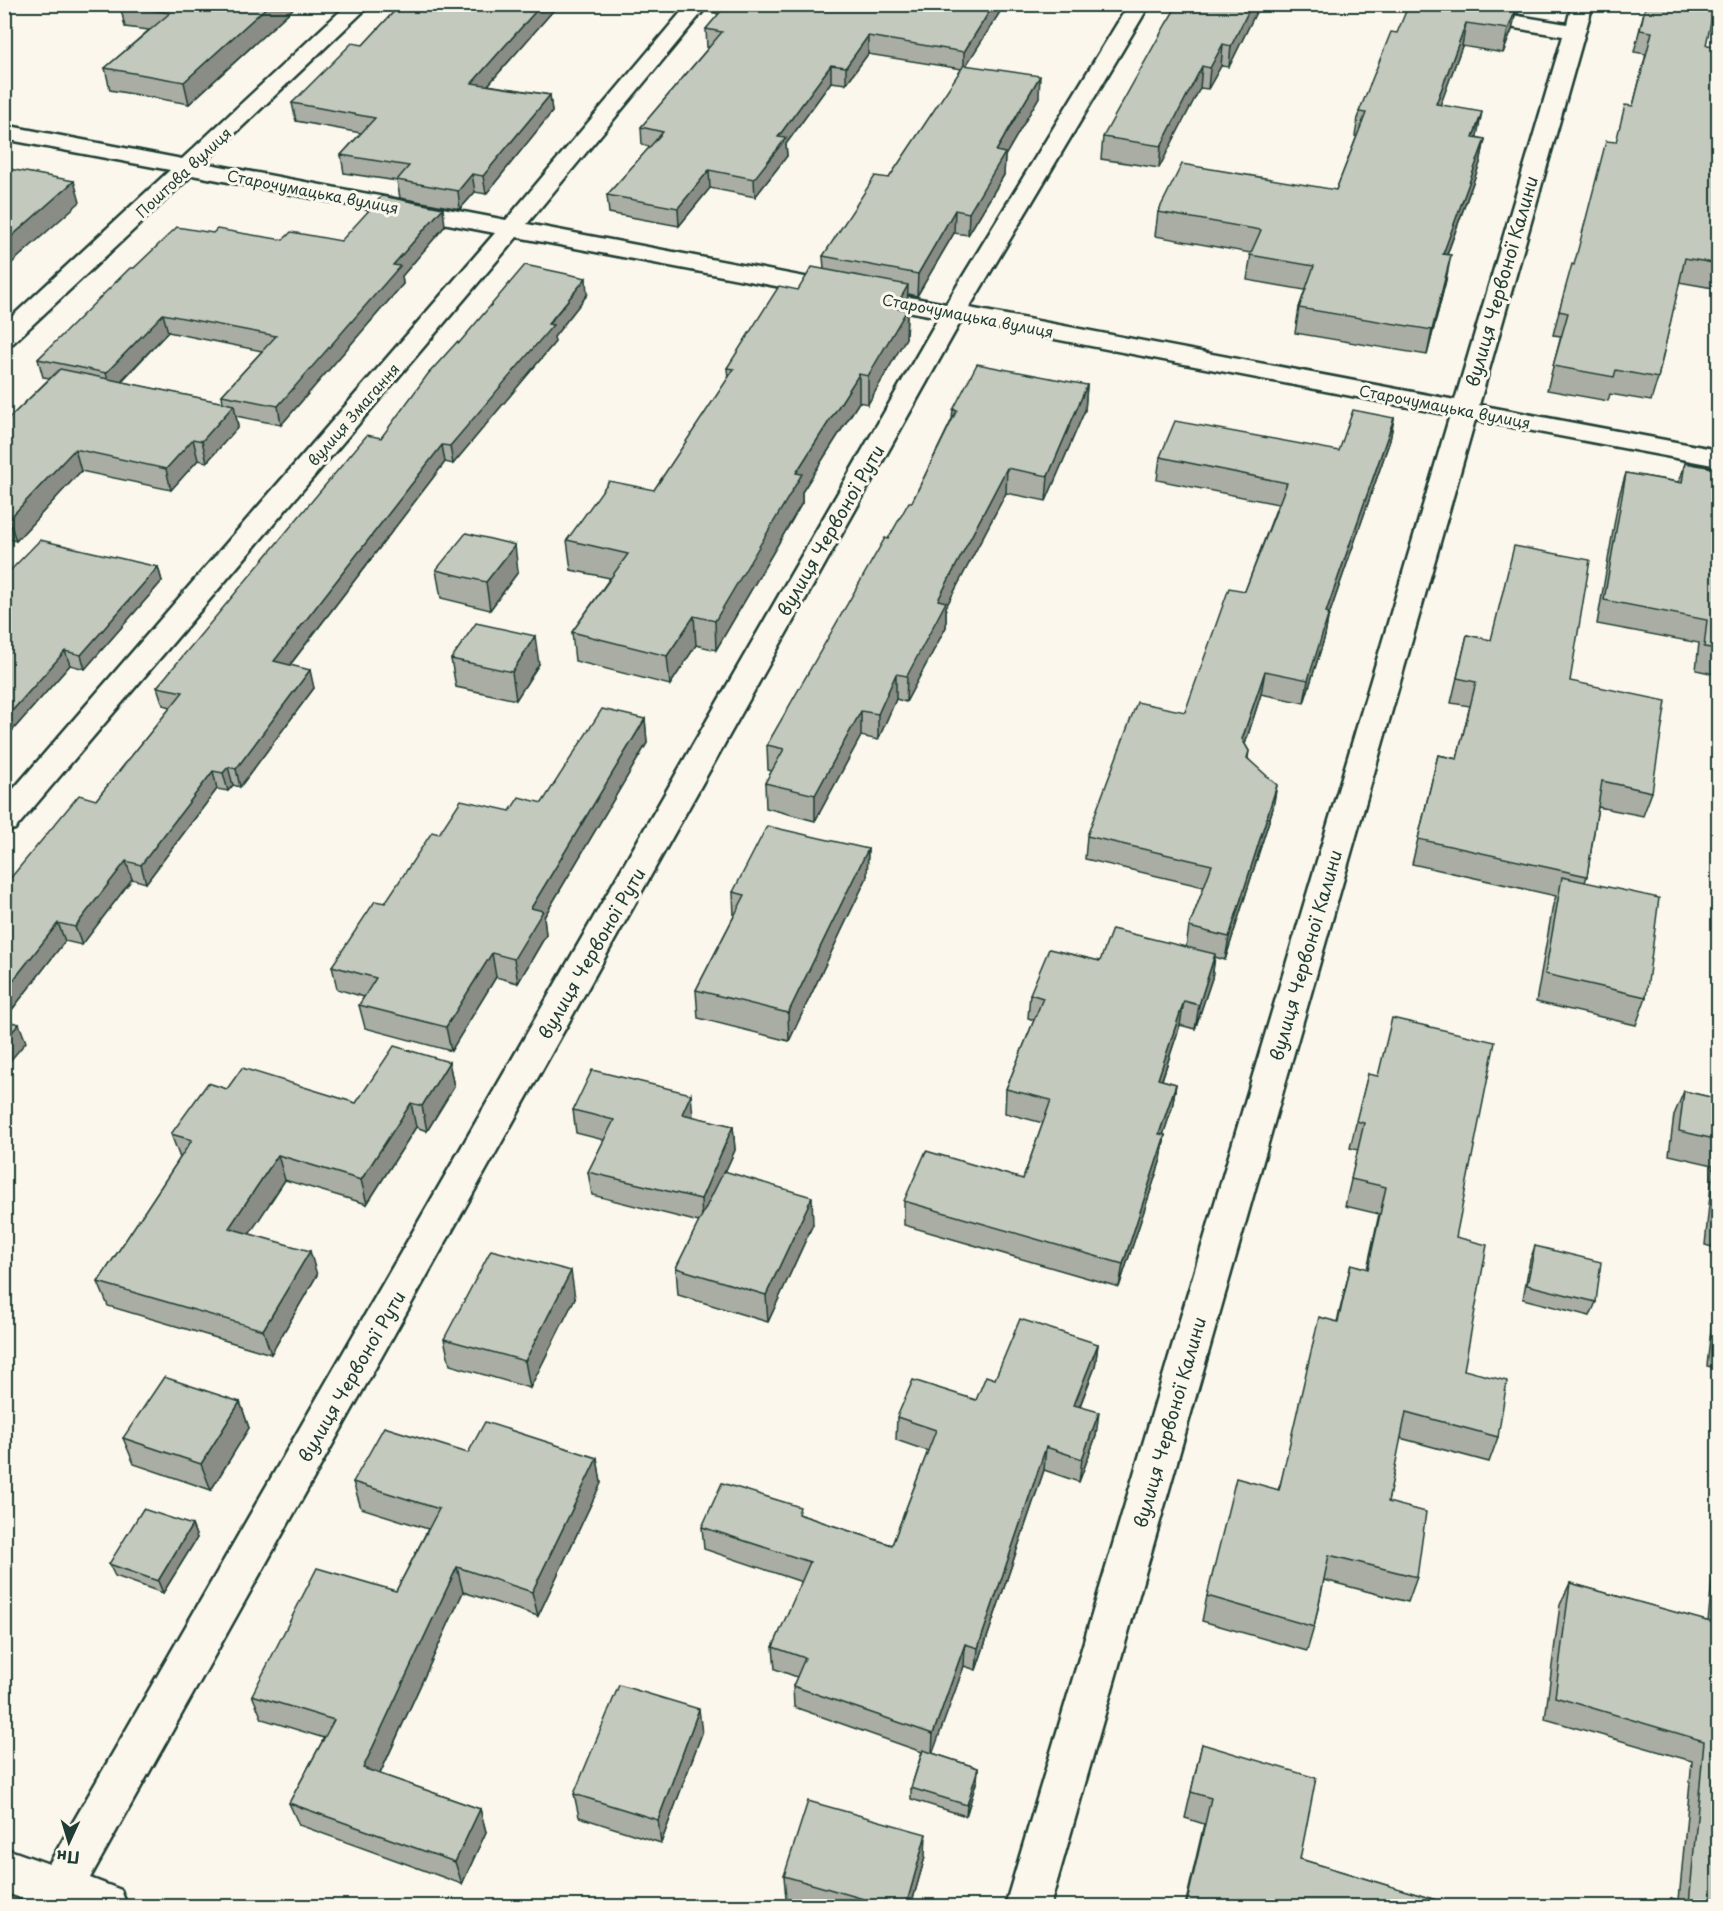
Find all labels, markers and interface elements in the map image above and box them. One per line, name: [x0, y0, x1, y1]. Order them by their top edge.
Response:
street label: Поштова вулиця: [130, 121, 236, 223]
street label: Старочумацька вулиця: [225, 163, 401, 219]
street label: вулиця Червоної Калини: [1458, 172, 1544, 390]
street label: Старочумацька вулиця: [880, 287, 1056, 343]
street label: вулиця Змагання: [302, 357, 404, 471]
street label: Старочумацька вулиця: [1357, 378, 1533, 434]
street label: вулиця Червоної Рути: [770, 439, 890, 621]
street label: вулиця Червоної Калини: [1262, 846, 1348, 1064]
street label: вулиця Червоної Рути: [531, 862, 651, 1044]
street label: вулиця Червоної Рути: [291, 1285, 411, 1467]
street label: вулиця Червоної Калини: [1126, 1313, 1212, 1531]
north arrow: [39, 1812, 99, 1872]
text: Пн: [55, 1845, 80, 1871]

